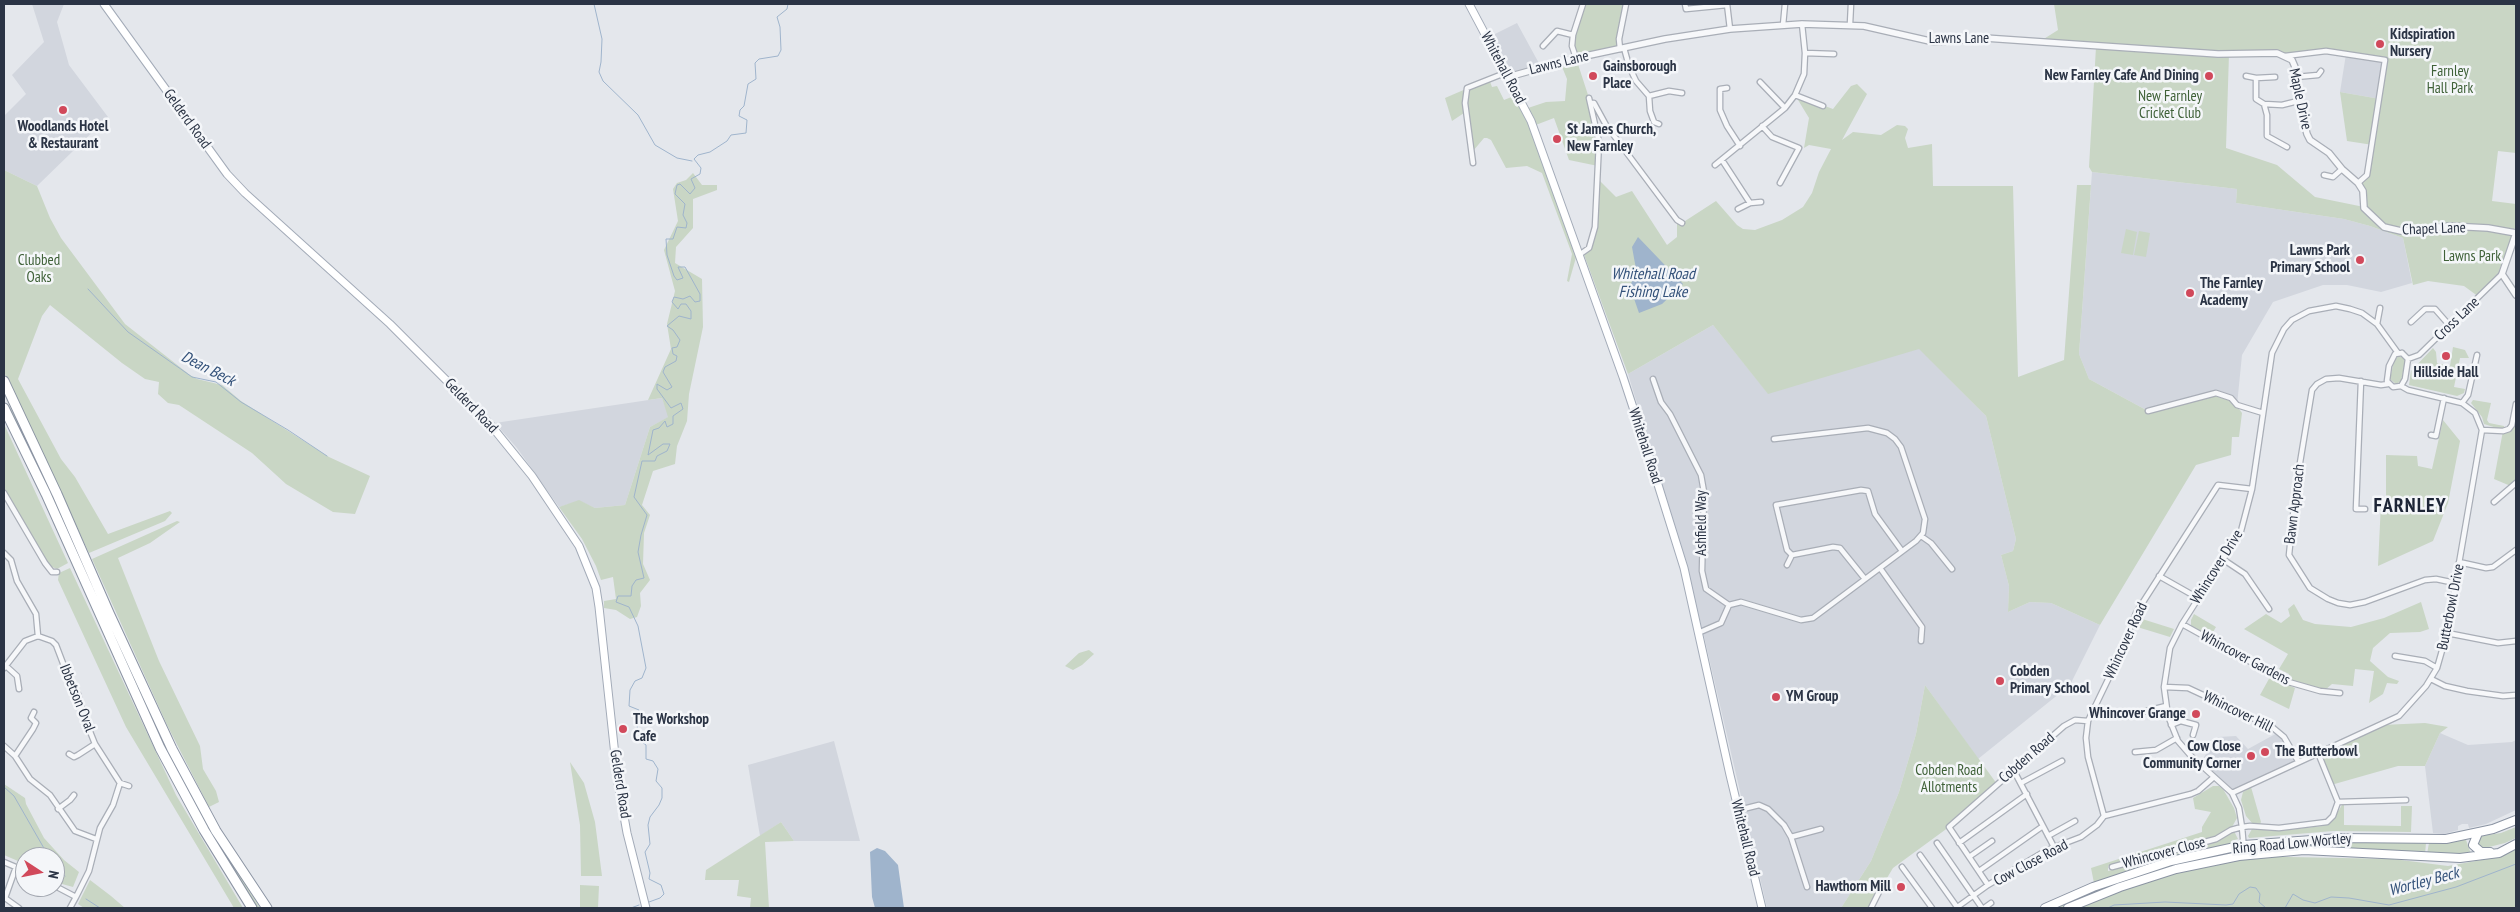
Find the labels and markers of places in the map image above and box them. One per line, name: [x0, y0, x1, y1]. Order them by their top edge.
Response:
place label: Kidspiration Nursery: [2390, 26, 2455, 61]
marker: Kidspiration Nursery: [2374, 38, 2386, 50]
place label: Gainsborough Place: [1603, 58, 1677, 93]
place label: New Farnley Cafe And Dining: [2045, 67, 2199, 85]
marker: Gainsborough Place: [1587, 70, 1599, 82]
marker: New Farnley Cafe And Dining: [2203, 70, 2215, 82]
marker: Woodlands Hotel & Restaurant: [57, 104, 69, 116]
place label: Woodlands Hotel & Restaurant: [18, 118, 108, 153]
place label: St James Church, New Farnley: [1567, 121, 1656, 156]
marker: St James Church, New Farnley: [1551, 133, 1563, 145]
place label: Lawns Park Primary School: [2270, 242, 2350, 277]
marker: Lawns Park Primary School: [2354, 254, 2366, 266]
place label: The Farnley Academy: [2200, 275, 2263, 310]
marker: The Farnley Academy: [2184, 287, 2196, 299]
marker: Hillside Hall: [2440, 350, 2452, 362]
place label: Hillside Hall: [2414, 364, 2478, 382]
place label: Cobden Primary School: [2010, 663, 2090, 698]
marker: Cobden Primary School: [1994, 675, 2006, 687]
place label: YM Group: [1786, 688, 1838, 706]
marker: YM Group: [1770, 691, 1782, 703]
place label: Whincover Grange: [2089, 705, 2186, 723]
marker: Whincover Grange: [2190, 708, 2202, 720]
place label: The Workshop Cafe: [633, 711, 709, 746]
marker: The Workshop Cafe: [617, 723, 629, 735]
place label: Cow Close Community Corner: [2143, 738, 2241, 773]
place label: The Butterbowl: [2275, 743, 2358, 761]
marker: The Butterbowl: [2259, 746, 2271, 758]
marker: Cow Close Community Corner: [2245, 750, 2257, 762]
place label: Hawthorn Mill: [1815, 878, 1891, 896]
marker: Hawthorn Mill: [1895, 881, 1907, 893]

